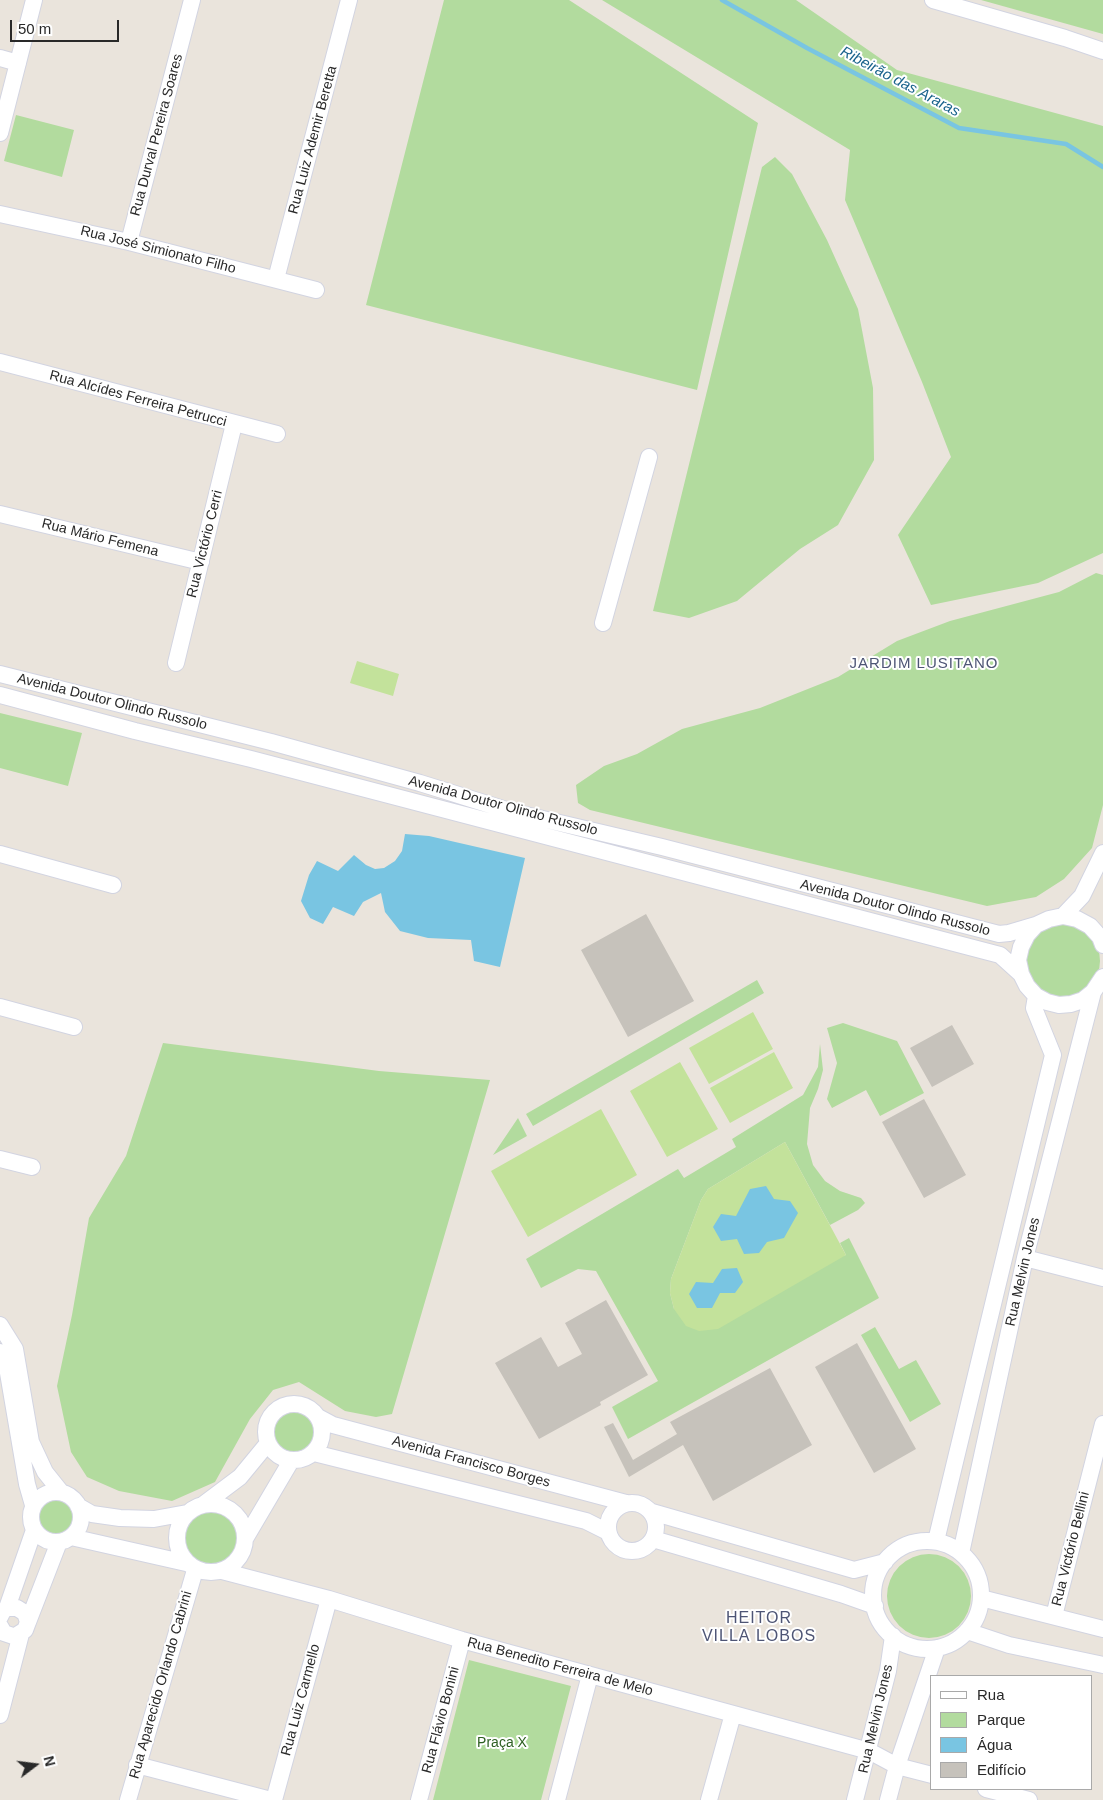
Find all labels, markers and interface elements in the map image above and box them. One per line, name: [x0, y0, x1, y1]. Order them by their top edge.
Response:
scale bar: [12, 10, 121, 42]
text: 50 m: [18, 20, 51, 37]
water label: Ribeirão das Araras: [837, 43, 963, 121]
street label: Rua Durval Pereira Soares: [127, 52, 187, 218]
street label: Rua Luiz Ademir Beretta: [285, 64, 341, 216]
street label: Rua José Simionato Filho: [79, 223, 237, 277]
street label: Rua Alcídes Ferreira Petrucci: [48, 367, 228, 431]
street label: Rua Victório Cerri: [184, 488, 226, 600]
street label: Rua Mário Femena: [40, 515, 160, 561]
district label: JARDIM LUSITANO: [848, 655, 1000, 673]
street label: Avenida Doutor Olindo Russolo: [15, 670, 209, 734]
street label: Avenida Doutor Olindo Russolo: [407, 773, 599, 839]
street label: Avenida Doutor Olindo Russolo: [798, 876, 992, 940]
street label: Rua Melvin Jones: [1002, 1216, 1044, 1328]
street label: Avenida Francisco Borges: [390, 1433, 552, 1491]
street label: Rua Victório Bellini: [1049, 1490, 1093, 1608]
street label: Rua Aparecido Orlando Cabrini: [126, 1589, 196, 1781]
district label: HEITOR VILLA LOBOS: [701, 1609, 817, 1647]
street label: Rua Benedito Ferreira de Melo: [465, 1634, 655, 1700]
street label: Rua Luiz Carmello: [278, 1642, 324, 1758]
street label: Rua Melvin Jones: [855, 1663, 897, 1775]
street label: Rua Flávio Bonini: [419, 1665, 463, 1775]
legend: [930, 1675, 1093, 1790]
text: Rua: [977, 1686, 1005, 1703]
text: Parque: [977, 1711, 1025, 1728]
park label: Praça X: [477, 1735, 527, 1751]
text: Água: [977, 1736, 1012, 1753]
north arrow: [10, 1740, 60, 1790]
text: N: [40, 1754, 59, 1768]
text: Edifício: [977, 1761, 1026, 1778]

